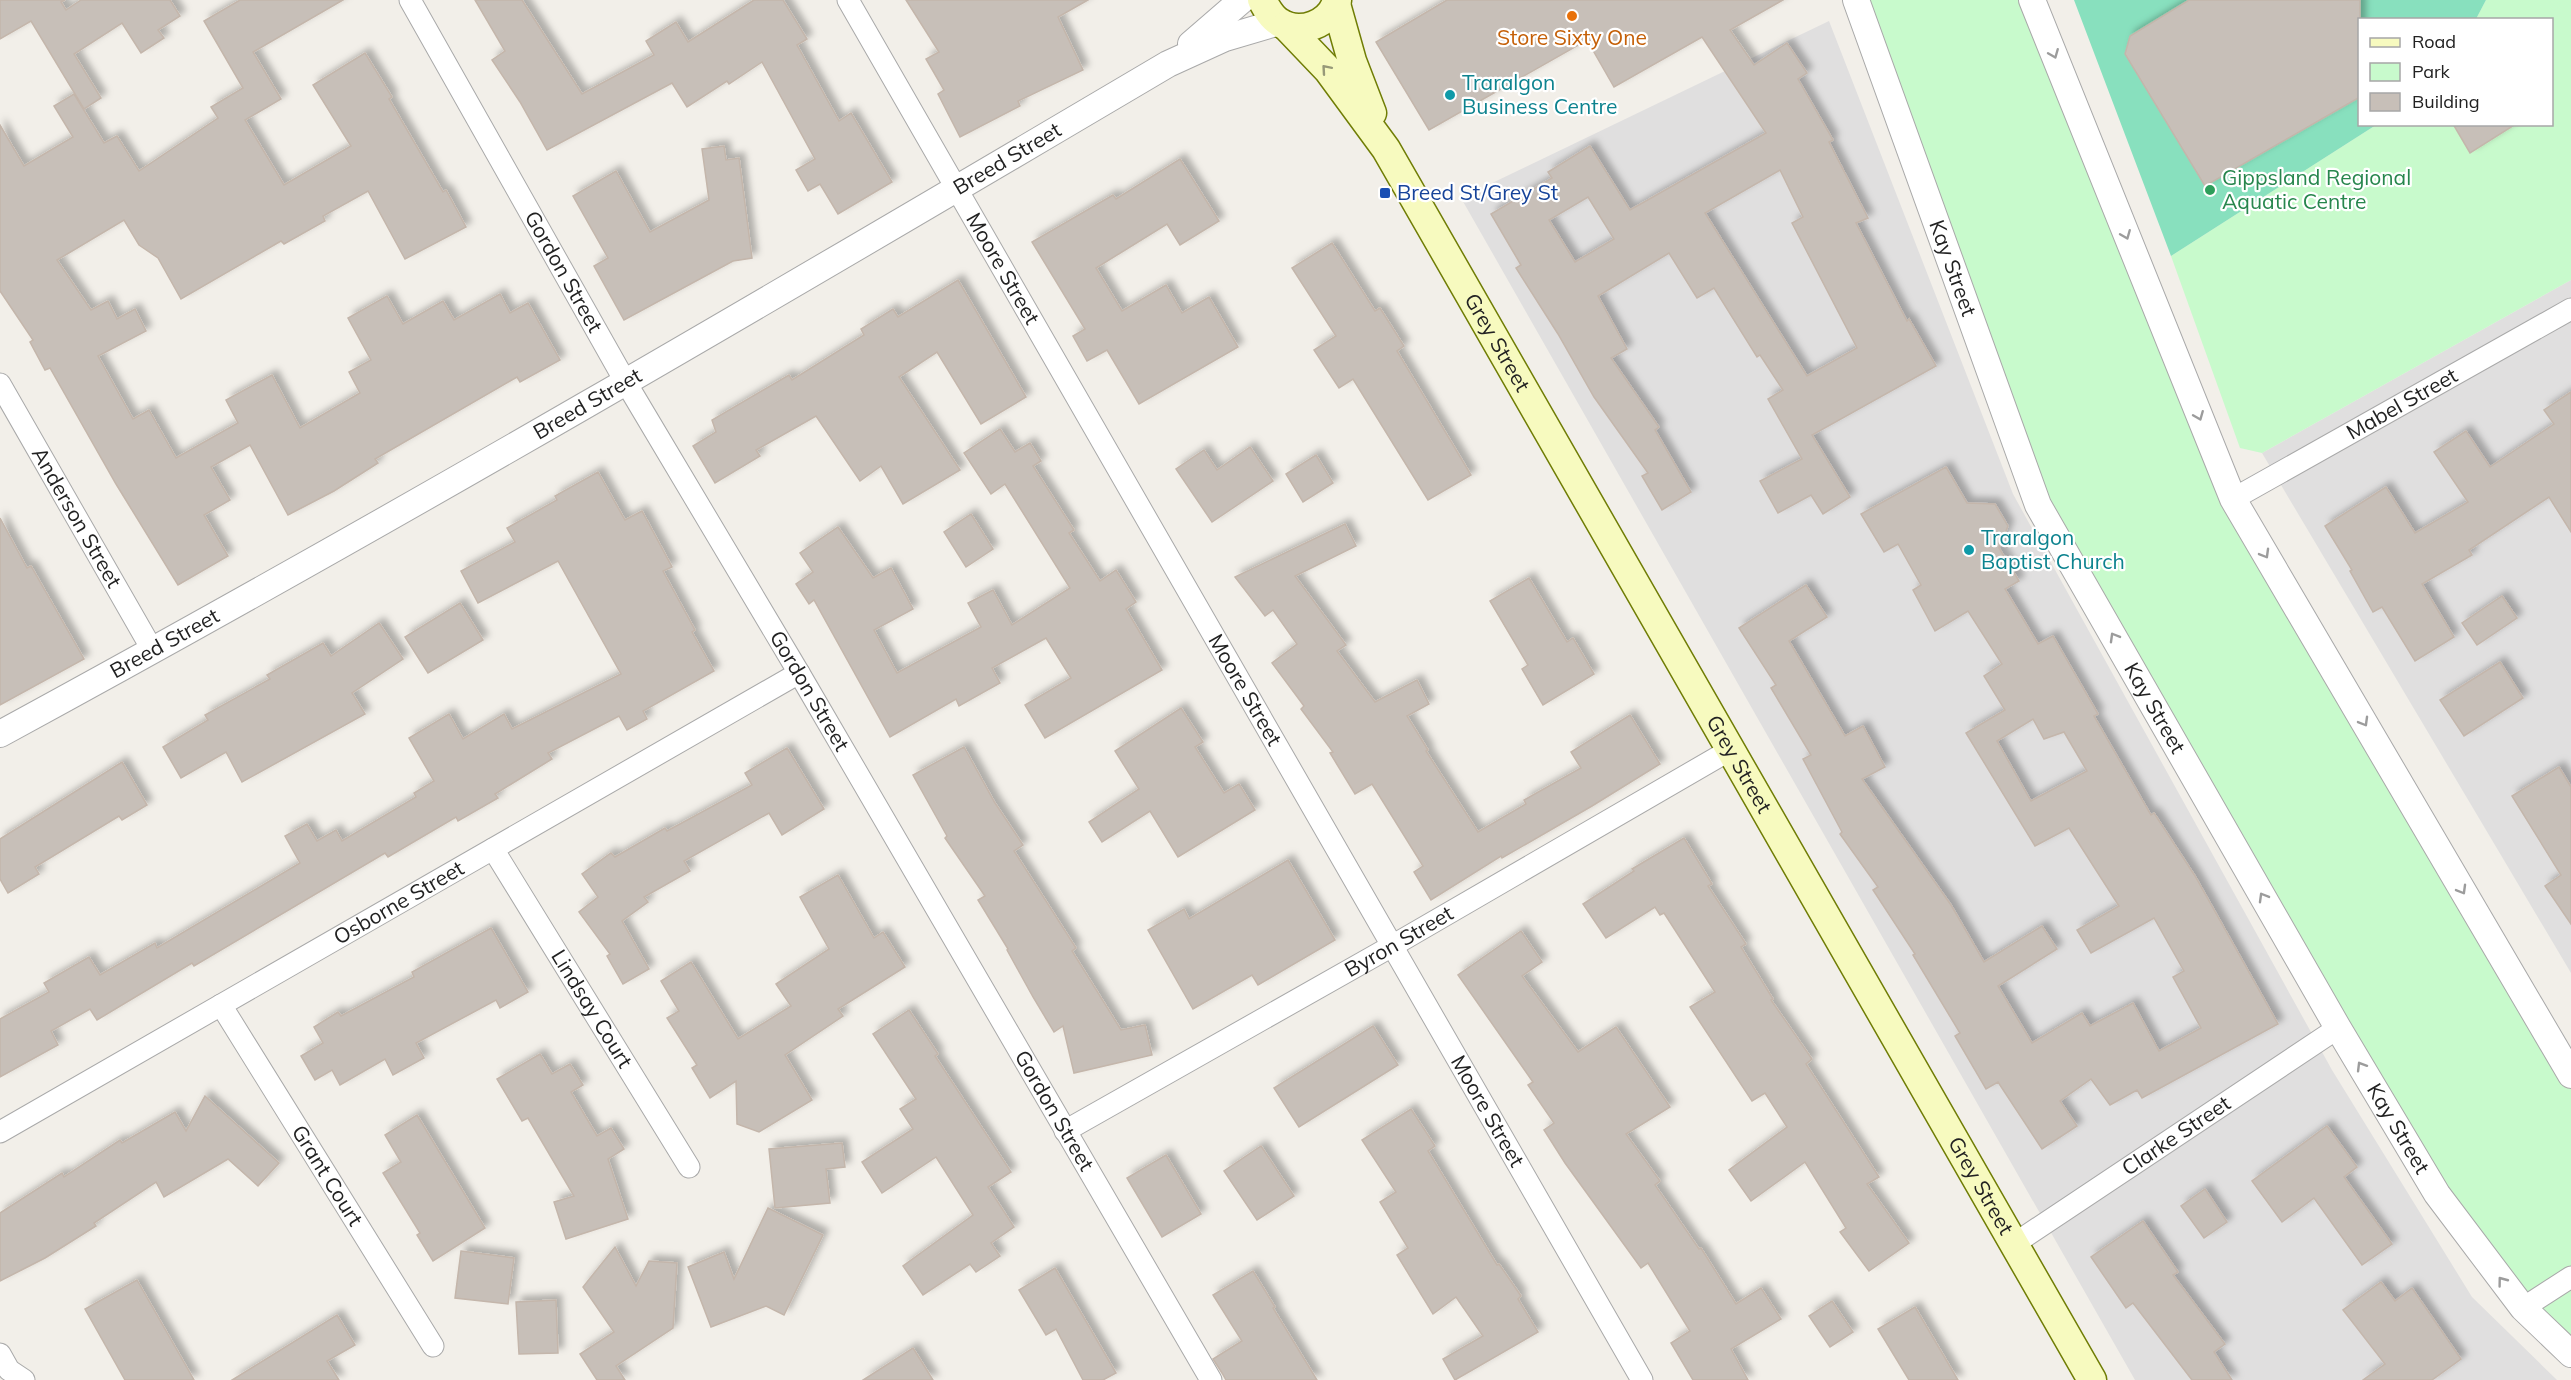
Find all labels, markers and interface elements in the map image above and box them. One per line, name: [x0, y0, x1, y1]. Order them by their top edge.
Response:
marker: Store Sixty One: [1565, 9, 1579, 23]
legend: [2358, 18, 2553, 126]
place label: Store Sixty One: [1497, 24, 1647, 50]
text: Road: [2412, 30, 2456, 53]
one-way arrow: [2046, 49, 2059, 59]
text: Park: [2412, 60, 2451, 83]
one-way arrow: [1322, 65, 1333, 76]
place label: Traralgon Business Centre: [1462, 69, 1617, 119]
marker: Traralgon Business Centre: [1443, 88, 1457, 102]
text: Building: [2412, 90, 2480, 113]
street label: Breed Street: [948, 116, 1066, 200]
place label: Gippsland Regional Aquatic Centre: [2222, 164, 2411, 214]
place label: Breed St/Grey St: [1397, 179, 1558, 205]
marker: Gippsland Regional Aquatic Centre: [2203, 183, 2217, 197]
marker: Breed St/Grey St: [1378, 186, 1392, 200]
street label: Gordon Street: [520, 206, 609, 337]
street label: Moore Street: [961, 208, 1046, 329]
street label: Kay Street: [1924, 216, 1983, 320]
one-way arrow: [2119, 229, 2131, 240]
street label: Grey Street: [1460, 288, 1536, 396]
street label: Breed Street: [528, 362, 646, 444]
street label: Mabel Street: [2342, 362, 2462, 445]
one-way arrow: [2192, 410, 2204, 421]
street label: Anderson Street: [27, 442, 128, 592]
place label: Traralgon Baptist Church: [1981, 524, 2125, 574]
marker: Traralgon Baptist Church: [1962, 543, 1976, 557]
one-way arrow: [2258, 548, 2269, 558]
street label: Breed Street: [105, 602, 223, 683]
street label: Gordon Street: [765, 625, 856, 755]
street label: Moore Street: [1204, 629, 1288, 750]
one-way arrow: [2110, 633, 2121, 643]
street label: Kay Street: [2119, 658, 2192, 758]
street label: Grey Street: [1701, 710, 1778, 817]
one-way arrow: [2356, 716, 2368, 726]
street label: Osborne Street: [328, 854, 468, 950]
one-way arrow: [2455, 884, 2467, 894]
one-way arrow: [2259, 893, 2270, 903]
street label: Byron Street: [1340, 899, 1457, 982]
street label: Lindsay Court: [546, 945, 639, 1072]
street label: Gordon Street: [1010, 1045, 1100, 1175]
street label: Moore Street: [1446, 1050, 1531, 1171]
one-way arrow: [2357, 1062, 2368, 1072]
street label: Kay Street: [2362, 1078, 2436, 1178]
street label: Clarke Street: [2116, 1089, 2235, 1181]
street label: Grant Court: [287, 1120, 369, 1230]
street label: Grey Street: [1943, 1132, 2020, 1239]
one-way arrow: [2499, 1277, 2510, 1288]

